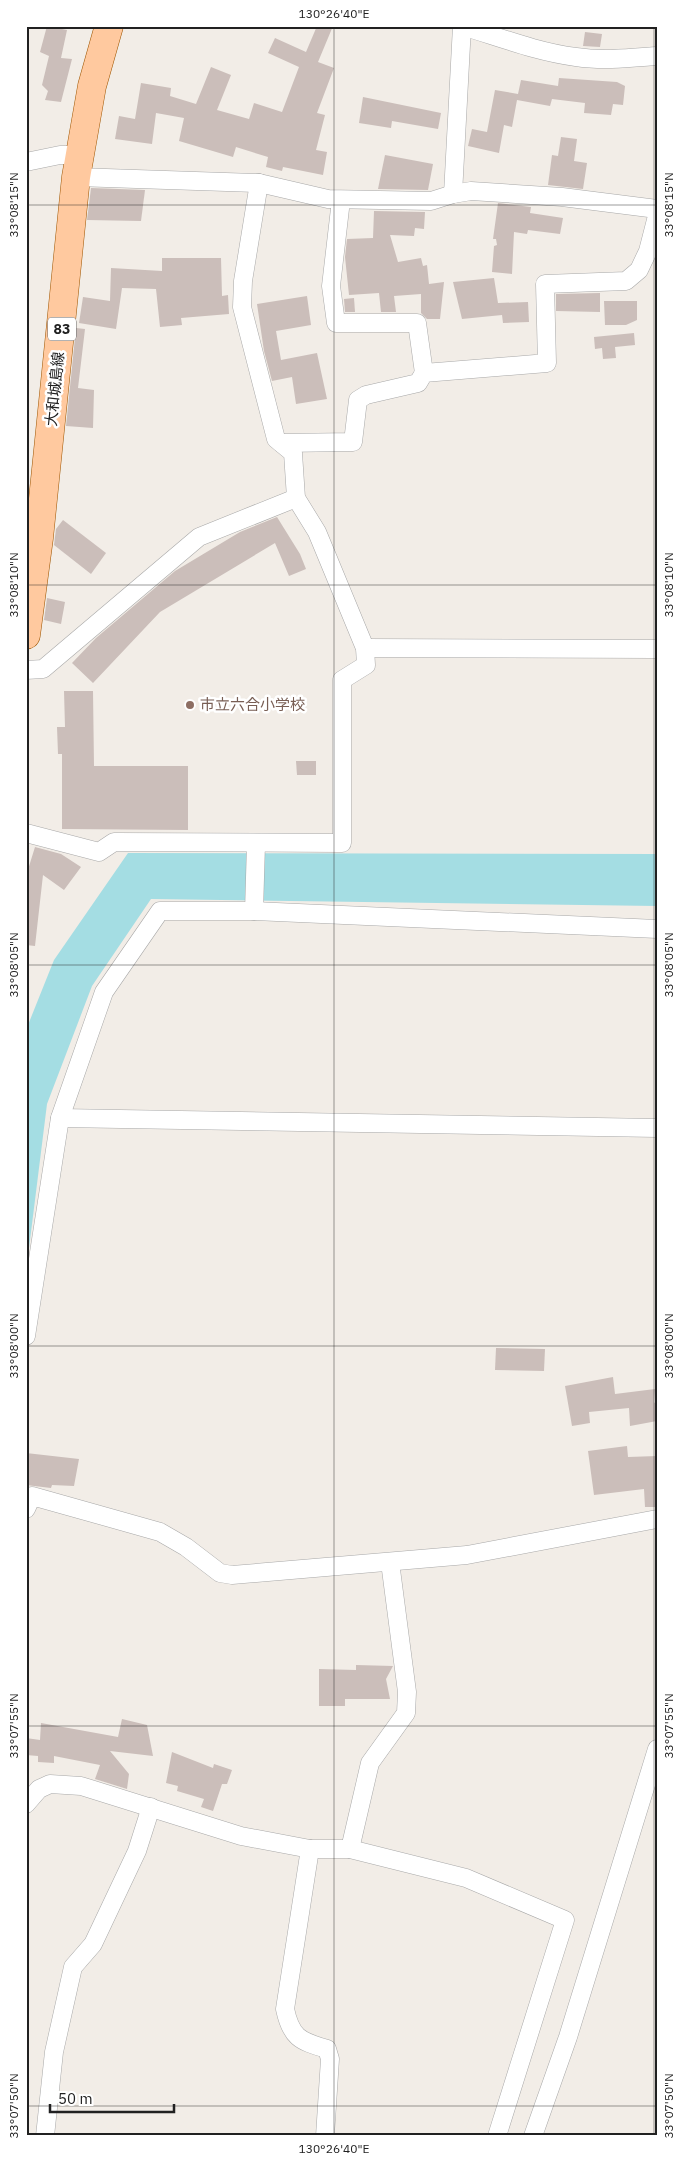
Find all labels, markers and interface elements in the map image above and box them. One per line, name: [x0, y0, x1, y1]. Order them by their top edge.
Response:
text: 130°26'40"E: [299, 6, 369, 21]
text: 33°08'15"N: [6, 172, 21, 238]
text: 33°08'15"N: [661, 172, 676, 238]
road number: 83: [48, 318, 76, 340]
street label: 大和城島線: [41, 351, 68, 427]
text: 33°08'10"N: [6, 552, 21, 618]
text: 33°08'10"N: [661, 552, 676, 618]
place label: 市立六合小学校: [200, 695, 305, 714]
marker: 市立六合小学校: [184, 699, 196, 711]
text: 33°08'05"N: [6, 932, 21, 998]
text: 33°08'05"N: [661, 932, 676, 998]
text: 33°08'00"N: [6, 1313, 21, 1379]
text: 33°08'00"N: [661, 1313, 676, 1379]
text: 33°07'55"N: [6, 1693, 21, 1759]
text: 33°07'55"N: [661, 1693, 676, 1759]
text: 33°07'50"N: [6, 2073, 21, 2139]
text: 33°07'50"N: [661, 2073, 676, 2139]
scale bar: [50, 2082, 174, 2114]
text: 50 m: [58, 2089, 93, 2108]
text: 130°26'40"E: [299, 2141, 369, 2156]

